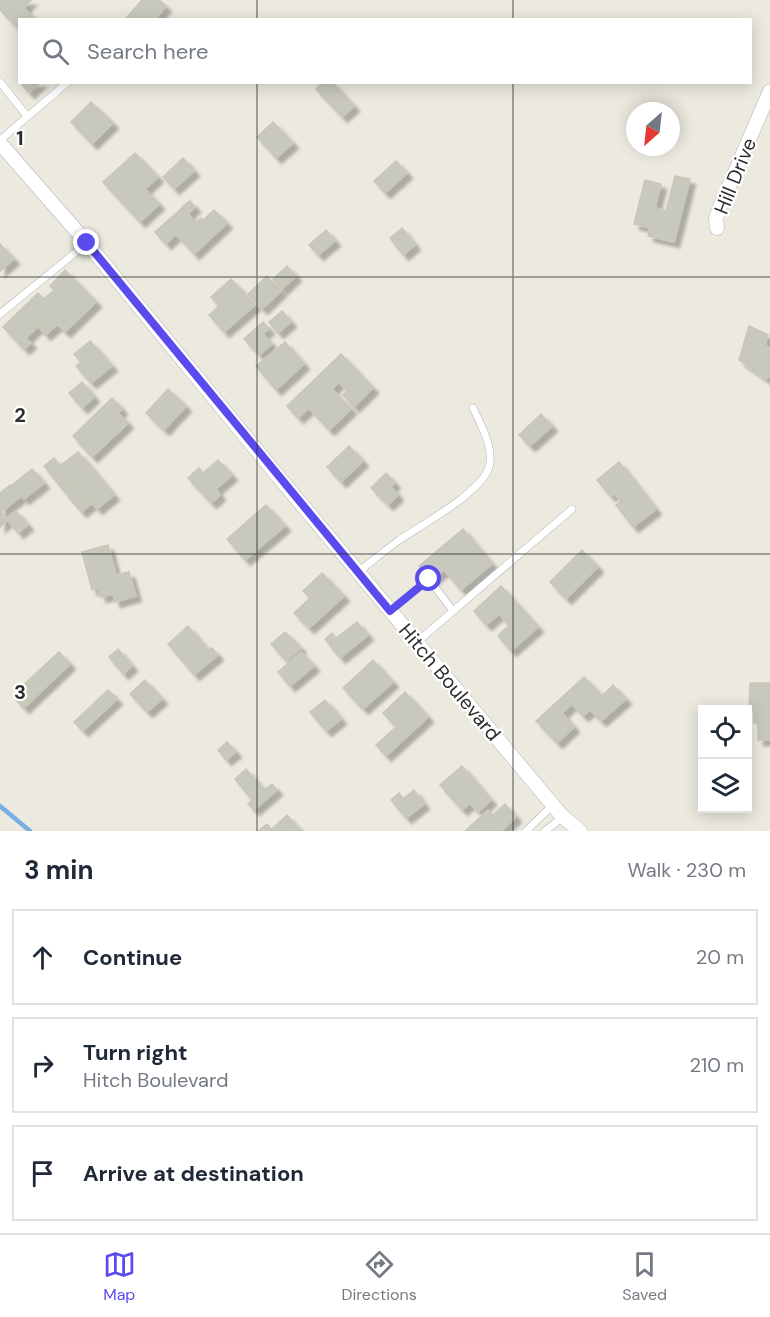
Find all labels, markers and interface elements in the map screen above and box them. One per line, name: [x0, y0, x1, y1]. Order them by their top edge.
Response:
search box: [18, 18, 752, 84]
icon: search: [39, 35, 72, 68]
text: Search here: [87, 37, 208, 66]
north arrow: [626, 102, 680, 156]
text: 1: [16, 125, 24, 151]
street label: Hill Drive: [708, 134, 762, 218]
route end: [73, 229, 99, 255]
text: 2: [14, 402, 26, 428]
route start: [415, 565, 441, 591]
street label: Hitch Boulevard: [393, 618, 507, 746]
text: 3: [14, 679, 26, 705]
map controls: [698, 705, 752, 813]
button: locate: [698, 705, 752, 759]
button: layers: [698, 759, 752, 813]
text: 3 min: [24, 853, 93, 887]
text: Walk · 230 m: [627, 857, 746, 883]
icon: ahead: [26, 941, 59, 974]
text: Continue: [83, 943, 182, 972]
text: 20 m: [696, 944, 744, 970]
text: Turn right: [83, 1038, 188, 1067]
icon: right: [26, 1049, 59, 1082]
text: 210 m: [689, 1052, 744, 1078]
text: Hitch Boulevard: [83, 1067, 229, 1093]
icon: arrive: [26, 1157, 59, 1190]
text: Arrive at destination: [83, 1159, 304, 1188]
tab: Map: [103, 1248, 136, 1305]
tab: Directions: [341, 1248, 417, 1305]
tab: Saved: [622, 1248, 667, 1305]

